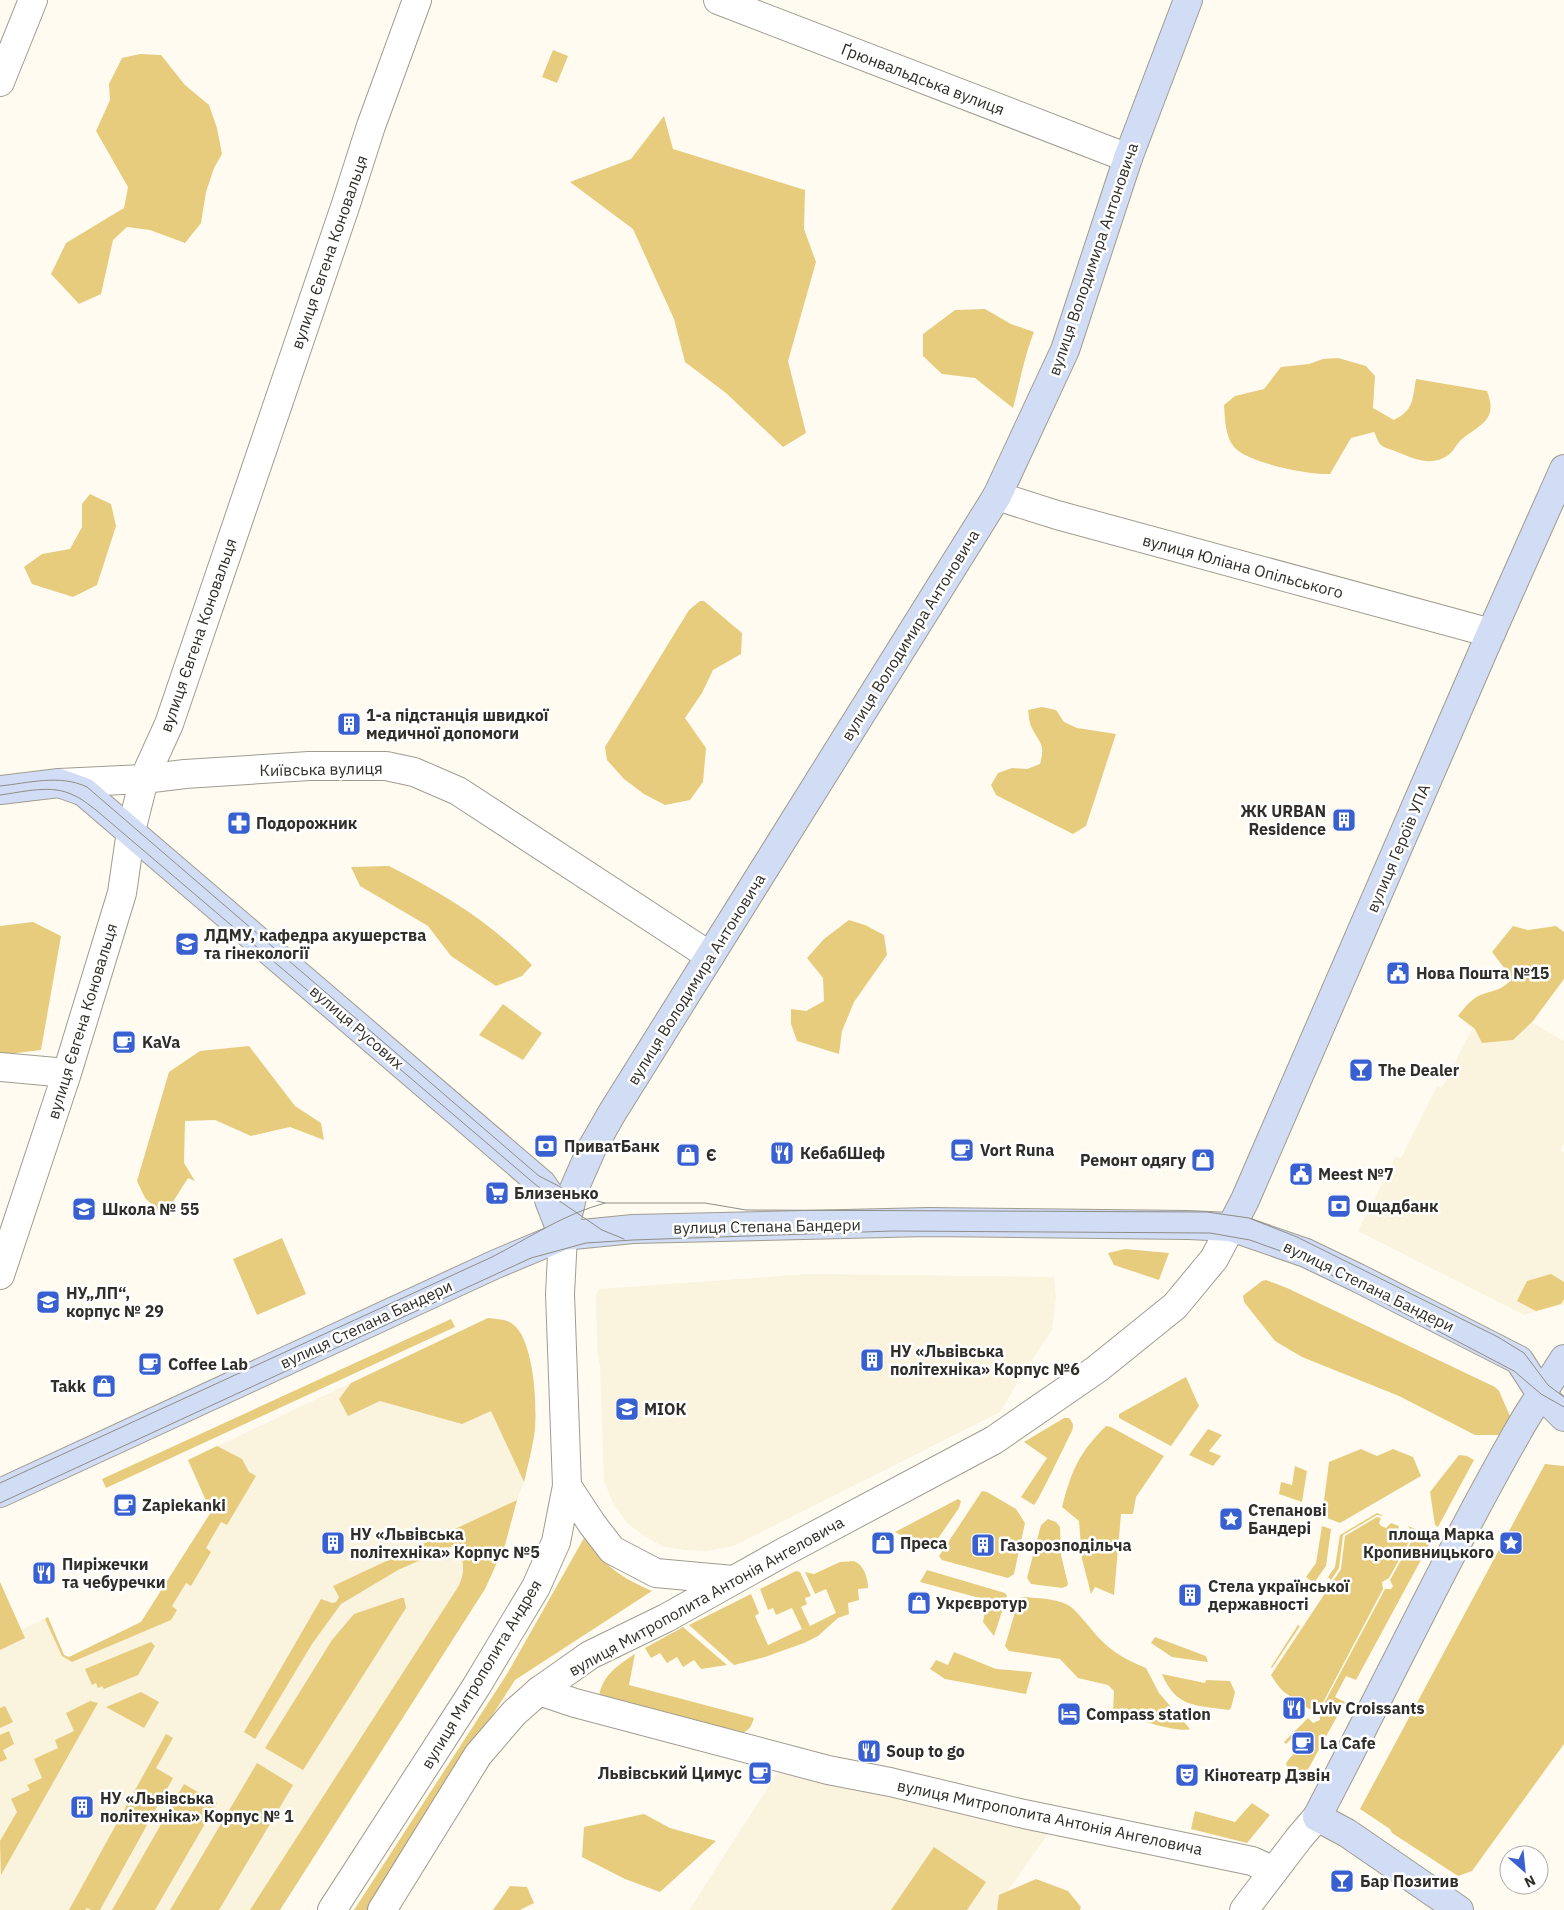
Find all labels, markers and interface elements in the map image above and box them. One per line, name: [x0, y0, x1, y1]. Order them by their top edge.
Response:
street label: Ґрюнвальдська вулиця: [839, 39, 1007, 119]
street label: вулиця Володимира Антоновича: [1044, 139, 1143, 378]
street label: вулиця Євгена Коновальця: [286, 152, 372, 352]
street label: вулиця Володимира Антоновича: [837, 525, 984, 744]
street label: вулиця Юліана Опільського: [1141, 530, 1345, 602]
street label: вулиця Євгена Коновальця: [155, 535, 241, 735]
place label: 1-а підстанція швидкої медичної допомоги: [366, 705, 550, 743]
building icon: 1-а підстанція швидкої медичної допомоги: [336, 711, 362, 737]
street label: Київська вулиця: [259, 758, 383, 780]
street label: вулиця Героїв УПА: [1362, 781, 1434, 915]
place label: ЖК URBAN Residence: [1240, 801, 1326, 839]
building icon: ЖК URBAN Residence: [1331, 807, 1357, 833]
pharmacy icon: Подорожник: [226, 810, 252, 836]
place label: Подорожник: [256, 813, 357, 833]
street label: вулиця Володимира Антоновича: [623, 869, 770, 1088]
street label: вулиця Євгена Коновальця: [43, 921, 121, 1121]
place label: ЛДМУ, кафедра акушерства та гінекології: [204, 925, 426, 963]
school or university icon: ЛДМУ, кафедра акушерства та гінекології: [174, 931, 200, 957]
public building icon: Нова Пошта №15: [1385, 960, 1411, 986]
place label: Нова Пошта №15: [1416, 963, 1550, 983]
street label: вулиця Русових: [306, 981, 408, 1073]
cafe icon: KaVa: [111, 1029, 137, 1055]
place label: KaVa: [142, 1032, 180, 1052]
bar icon: The Dealer: [1348, 1057, 1374, 1083]
place label: The Dealer: [1378, 1060, 1460, 1080]
bank icon: ПриватБанк: [533, 1133, 559, 1159]
place label: ПриватБанк: [564, 1136, 660, 1156]
cafe icon: Vort Runa: [949, 1137, 975, 1163]
restaurant icon: КебабШеф: [769, 1140, 795, 1166]
place label: Vort Runa: [980, 1140, 1054, 1160]
shop icon: Є: [675, 1142, 701, 1168]
place label: КебабШеф: [800, 1143, 885, 1163]
place label: Є: [706, 1145, 717, 1165]
shop icon: Ремонт одягу: [1190, 1147, 1216, 1173]
place label: Ремонт одягу: [1080, 1150, 1186, 1170]
public building icon: Meest №7: [1288, 1161, 1314, 1187]
place label: Meest №7: [1318, 1164, 1394, 1184]
supermarket icon: Близенько: [484, 1180, 510, 1206]
place label: Близенько: [514, 1183, 599, 1203]
bank icon: Ощадбанк: [1326, 1193, 1352, 1219]
school or university icon: Школа № 55: [71, 1196, 97, 1222]
place label: Ощадбанк: [1356, 1196, 1439, 1216]
place label: Школа № 55: [102, 1199, 200, 1219]
street label: вулиця Степана Бандери: [673, 1214, 861, 1238]
street label: вулиця Степана Бандери: [1280, 1236, 1458, 1336]
street label: вулиця Степана Бандери: [277, 1275, 455, 1373]
place label: НУ„ЛП“, корпус № 29: [66, 1283, 164, 1321]
school or university icon: НУ„ЛП“, корпус № 29: [35, 1289, 61, 1315]
place label: НУ «Львівська політехніка» Корпус №6: [890, 1341, 1080, 1379]
building icon: НУ «Львівська політехніка» Корпус №6: [859, 1347, 885, 1373]
cafe icon: Coffee Lab: [137, 1351, 163, 1377]
place label: Coffee Lab: [168, 1354, 248, 1374]
shop icon: Takk: [91, 1373, 117, 1399]
place label: Takk: [50, 1376, 87, 1396]
school or university icon: МІОК: [614, 1396, 640, 1422]
place label: МІОК: [644, 1399, 686, 1419]
cafe icon: Zapiekanki: [112, 1492, 138, 1518]
place label: Zapiekanki: [142, 1495, 226, 1515]
place label: Степанові Бандері: [1248, 1500, 1326, 1538]
place icon: Степанові Бандері: [1218, 1506, 1244, 1532]
street label: вулиця Митрополита Антонія Ангеловича: [565, 1512, 848, 1680]
place label: НУ «Львівська політехніка» Корпус №5: [350, 1524, 540, 1562]
place label: площа Марка Кропивницького: [1363, 1524, 1494, 1562]
building icon: НУ «Львівська політехніка» Корпус №5: [320, 1530, 346, 1556]
shop icon: Преса: [870, 1530, 896, 1556]
place icon: площа Марка Кропивницького: [1498, 1530, 1524, 1556]
building icon: Газорозподільча: [970, 1532, 996, 1558]
place label: Преса: [900, 1533, 947, 1553]
place label: Газорозподільча: [1000, 1535, 1132, 1555]
place label: Пиріжечки та чебуречки: [62, 1554, 166, 1592]
restaurant icon: Пиріжечки та чебуречки: [31, 1560, 57, 1586]
street label: вулиця Митрополита Андрея: [417, 1576, 545, 1772]
place label: Стела української державності: [1208, 1576, 1351, 1614]
building icon: Стела української державності: [1177, 1582, 1203, 1608]
shop icon: Укрєвротур: [906, 1590, 932, 1616]
place label: Укрєвротур: [936, 1593, 1028, 1613]
restaurant icon: Lviv Croissants: [1281, 1695, 1307, 1721]
place label: Lviv Croissants: [1312, 1698, 1425, 1718]
hotel icon: Compass station: [1056, 1701, 1082, 1727]
place label: Compass station: [1086, 1704, 1211, 1724]
cafe icon: La Cafe: [1290, 1730, 1316, 1756]
place label: La Cafe: [1320, 1733, 1376, 1753]
restaurant icon: Soup to go: [856, 1738, 882, 1764]
place label: Soup to go: [886, 1741, 965, 1761]
cafe icon: Львівський Цимус: [747, 1760, 773, 1786]
theatre icon: Кінотеатр Дзвін: [1174, 1762, 1200, 1788]
place label: Львівський Цимус: [598, 1763, 742, 1783]
place label: Кінотеатр Дзвін: [1204, 1765, 1330, 1785]
street label: вулиця Митрополита Антонія Ангеловича: [896, 1775, 1205, 1859]
place label: НУ «Львівська політехніка» Корпус № 1: [100, 1788, 294, 1826]
building icon: НУ «Львівська політехніка» Корпус № 1: [69, 1794, 95, 1820]
north arrow: [1499, 1845, 1549, 1895]
bar icon: Бар Позитив: [1329, 1868, 1355, 1894]
place label: Бар Позитив: [1360, 1871, 1459, 1891]
text: N: [1521, 1871, 1539, 1892]

